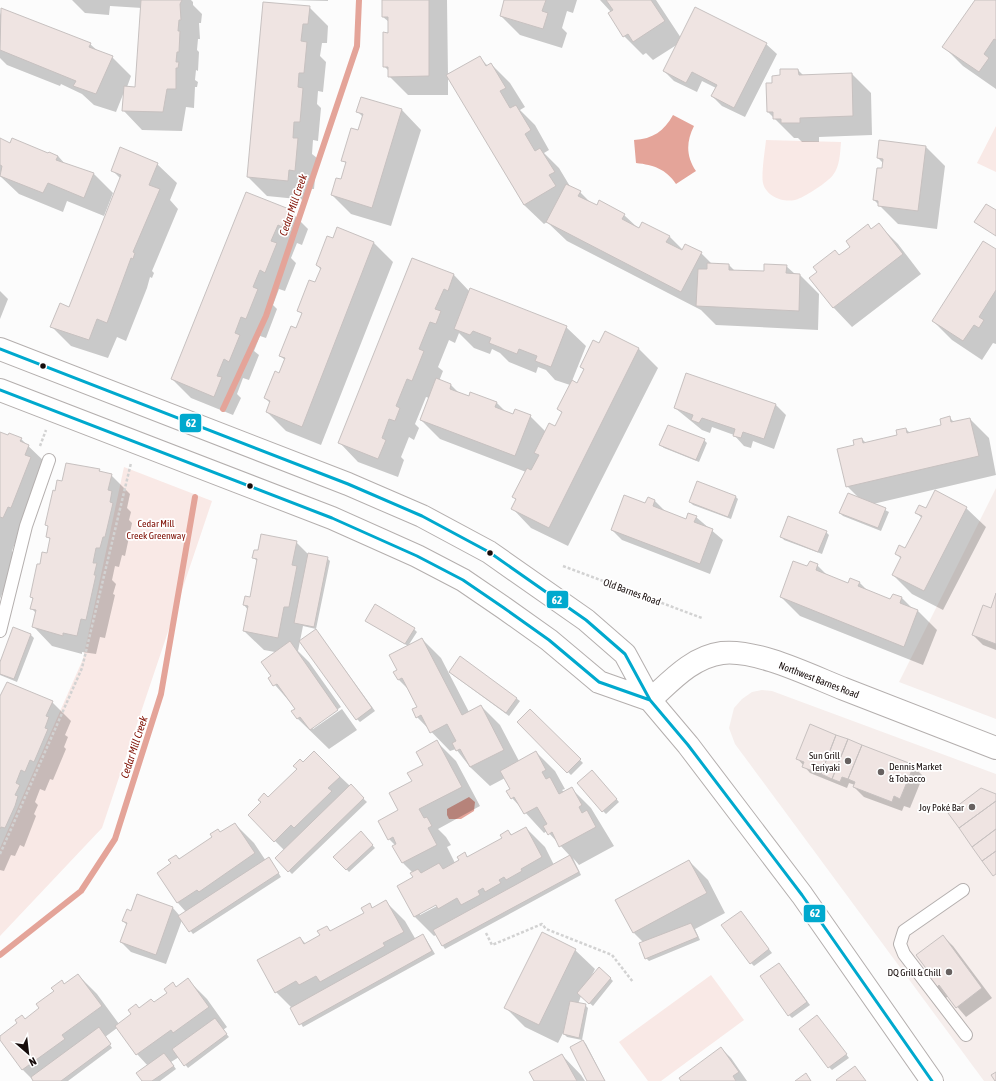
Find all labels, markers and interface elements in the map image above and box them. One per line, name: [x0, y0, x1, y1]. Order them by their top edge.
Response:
water label: Cedar Mill Creek: [277, 172, 309, 237]
unlabelled marker: [38, 361, 48, 371]
line badge: 62: [179, 413, 202, 433]
text: 62: [186, 417, 196, 429]
unlabelled marker: [245, 481, 255, 491]
park label: Cedar Mill Creek Greenway: [126, 518, 186, 541]
unlabelled marker: [485, 548, 495, 558]
street label: Old Barnes Road: [602, 577, 662, 608]
line badge: 62: [546, 590, 569, 609]
text: 62: [552, 594, 562, 606]
street label: Northwest Barnes Road: [777, 660, 861, 700]
water label: Cedar Mill Creek: [118, 714, 150, 780]
place label: Sun Grill Teriyaki: [809, 750, 840, 773]
marker: Sun Grill Teriyaki: [843, 756, 853, 766]
place label: Dennis Market & Tobacco: [889, 761, 942, 784]
marker: Dennis Market & Tobacco: [876, 767, 886, 777]
place label: Joy Poké Bar: [919, 802, 965, 813]
marker: Joy Poké Bar: [967, 802, 977, 812]
line badge: 62: [803, 904, 826, 923]
text: 62: [810, 907, 820, 919]
place label: DQ Grill & Chill: [887, 967, 941, 978]
marker: DQ Grill & Chill: [944, 967, 954, 977]
north arrow: [8, 1033, 48, 1073]
text: N: [27, 1055, 38, 1069]

